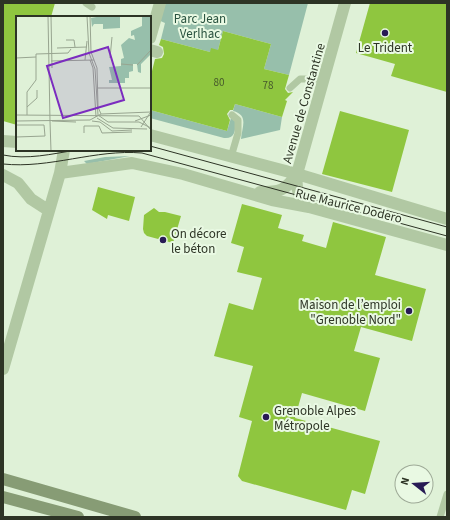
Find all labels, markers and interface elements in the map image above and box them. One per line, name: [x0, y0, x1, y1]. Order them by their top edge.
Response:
park label: Parc Jean Verlhac: [174, 10, 226, 43]
inset map: [16, 16, 151, 151]
marker: Le Trident: [380, 28, 390, 38]
place label: Le Trident: [358, 39, 413, 57]
street label: Avenue de Constantine: [278, 41, 330, 166]
house number: 80: [214, 75, 224, 90]
house number: 78: [263, 78, 274, 93]
street label: Rue Maurice Dodero: [294, 184, 404, 228]
place label: On décore le béton: [171, 225, 227, 258]
marker: On décore le béton: [158, 235, 168, 245]
place label: Maison de l’emploi "Grenoble Nord": [299, 296, 401, 329]
marker: Maison de l’emploi "Grenoble Nord": [404, 306, 414, 316]
place label: Grenoble Alpes Métropole: [274, 402, 357, 435]
marker: Grenoble Alpes Métropole: [261, 412, 271, 422]
north arrow: [394, 464, 434, 504]
text: N: [397, 476, 413, 487]

